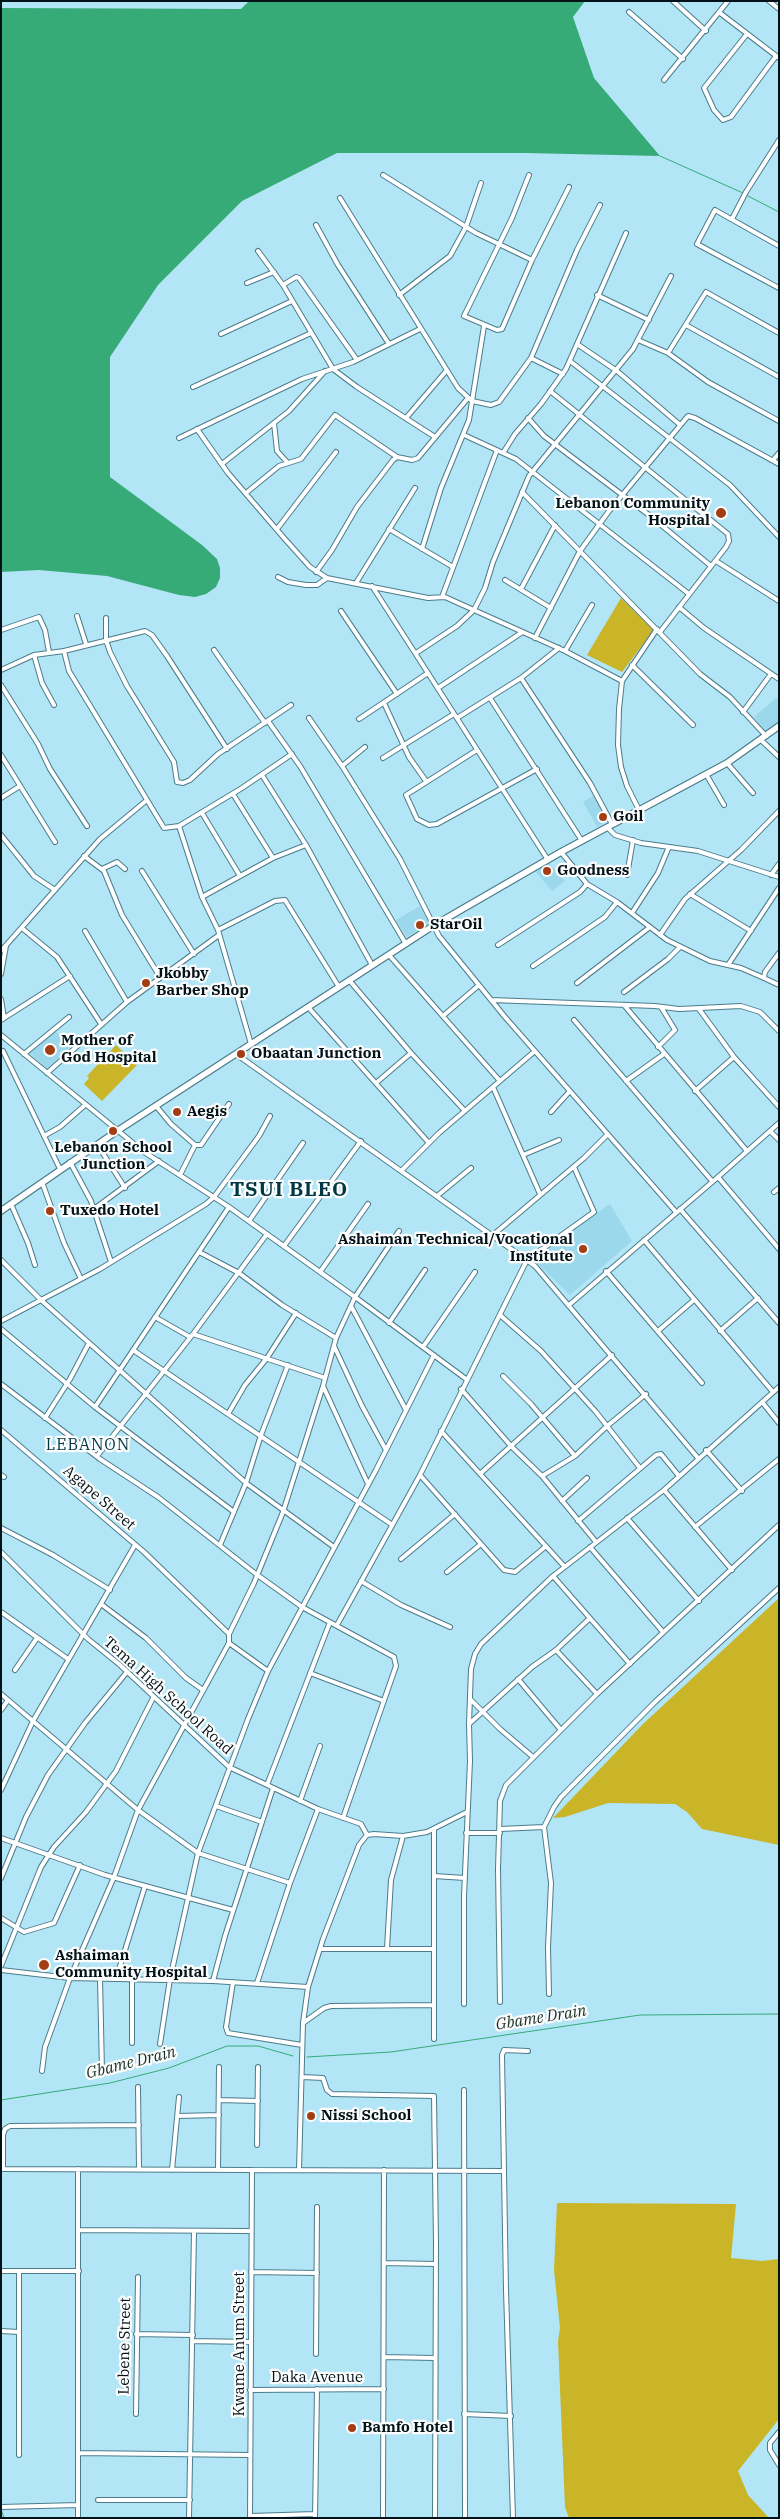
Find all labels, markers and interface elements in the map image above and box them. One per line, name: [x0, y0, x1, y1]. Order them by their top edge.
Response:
place label: Lebanon Community Hospital: [555, 495, 710, 530]
marker: Lebanon Community Hospital: [714, 506, 728, 520]
place label: Goil: [613, 808, 643, 826]
marker: Goil: [597, 811, 609, 823]
place label: Goodness: [557, 862, 629, 880]
marker: Goodness: [541, 865, 553, 877]
place label: StarOil: [430, 916, 482, 934]
marker: StarOil: [414, 919, 426, 931]
place label: Jkobby Barber Shop: [156, 965, 249, 1000]
marker: Jkobby Barber Shop: [140, 977, 152, 989]
place label: Mother of God Hospital: [61, 1032, 157, 1067]
marker: Mother of God Hospital: [43, 1043, 57, 1057]
place label: Obaatan Junction: [251, 1045, 381, 1063]
marker: Obaatan Junction: [235, 1048, 247, 1060]
place label: Aegis: [187, 1103, 227, 1121]
marker: Aegis: [171, 1106, 183, 1118]
marker: Lebanon School Junction: [107, 1125, 119, 1137]
place label: Lebanon School Junction: [54, 1139, 172, 1174]
district label: TSUI BLEO: [229, 1178, 349, 1202]
place label: Tuxedo Hotel: [60, 1202, 159, 1220]
marker: Tuxedo Hotel: [44, 1205, 56, 1217]
place label: Ashaiman Technical/Vocational Institute: [338, 1231, 573, 1266]
marker: Ashaiman Technical/Vocational Institute: [577, 1243, 589, 1255]
district label: LEBANON: [45, 1435, 131, 1455]
street label: Agape Street: [59, 1462, 139, 1534]
street label: Tema High School Road: [100, 1633, 236, 1759]
place label: Ashaiman Community Hospital: [55, 1947, 207, 1982]
marker: Ashaiman Community Hospital: [37, 1958, 51, 1972]
water label: Gbame Drain: [494, 2001, 588, 2035]
water label: Gbame Drain: [84, 2043, 178, 2083]
place label: Nissi School: [321, 2107, 411, 2125]
marker: Nissi School: [305, 2110, 317, 2122]
street label: Kwame Anum Street: [231, 2272, 249, 2416]
street label: Lebene Street: [115, 2297, 135, 2395]
street label: Daka Avenue: [271, 2369, 363, 2387]
place label: Bamfo Hotel: [362, 2419, 453, 2437]
marker: Bamfo Hotel: [346, 2422, 358, 2434]

